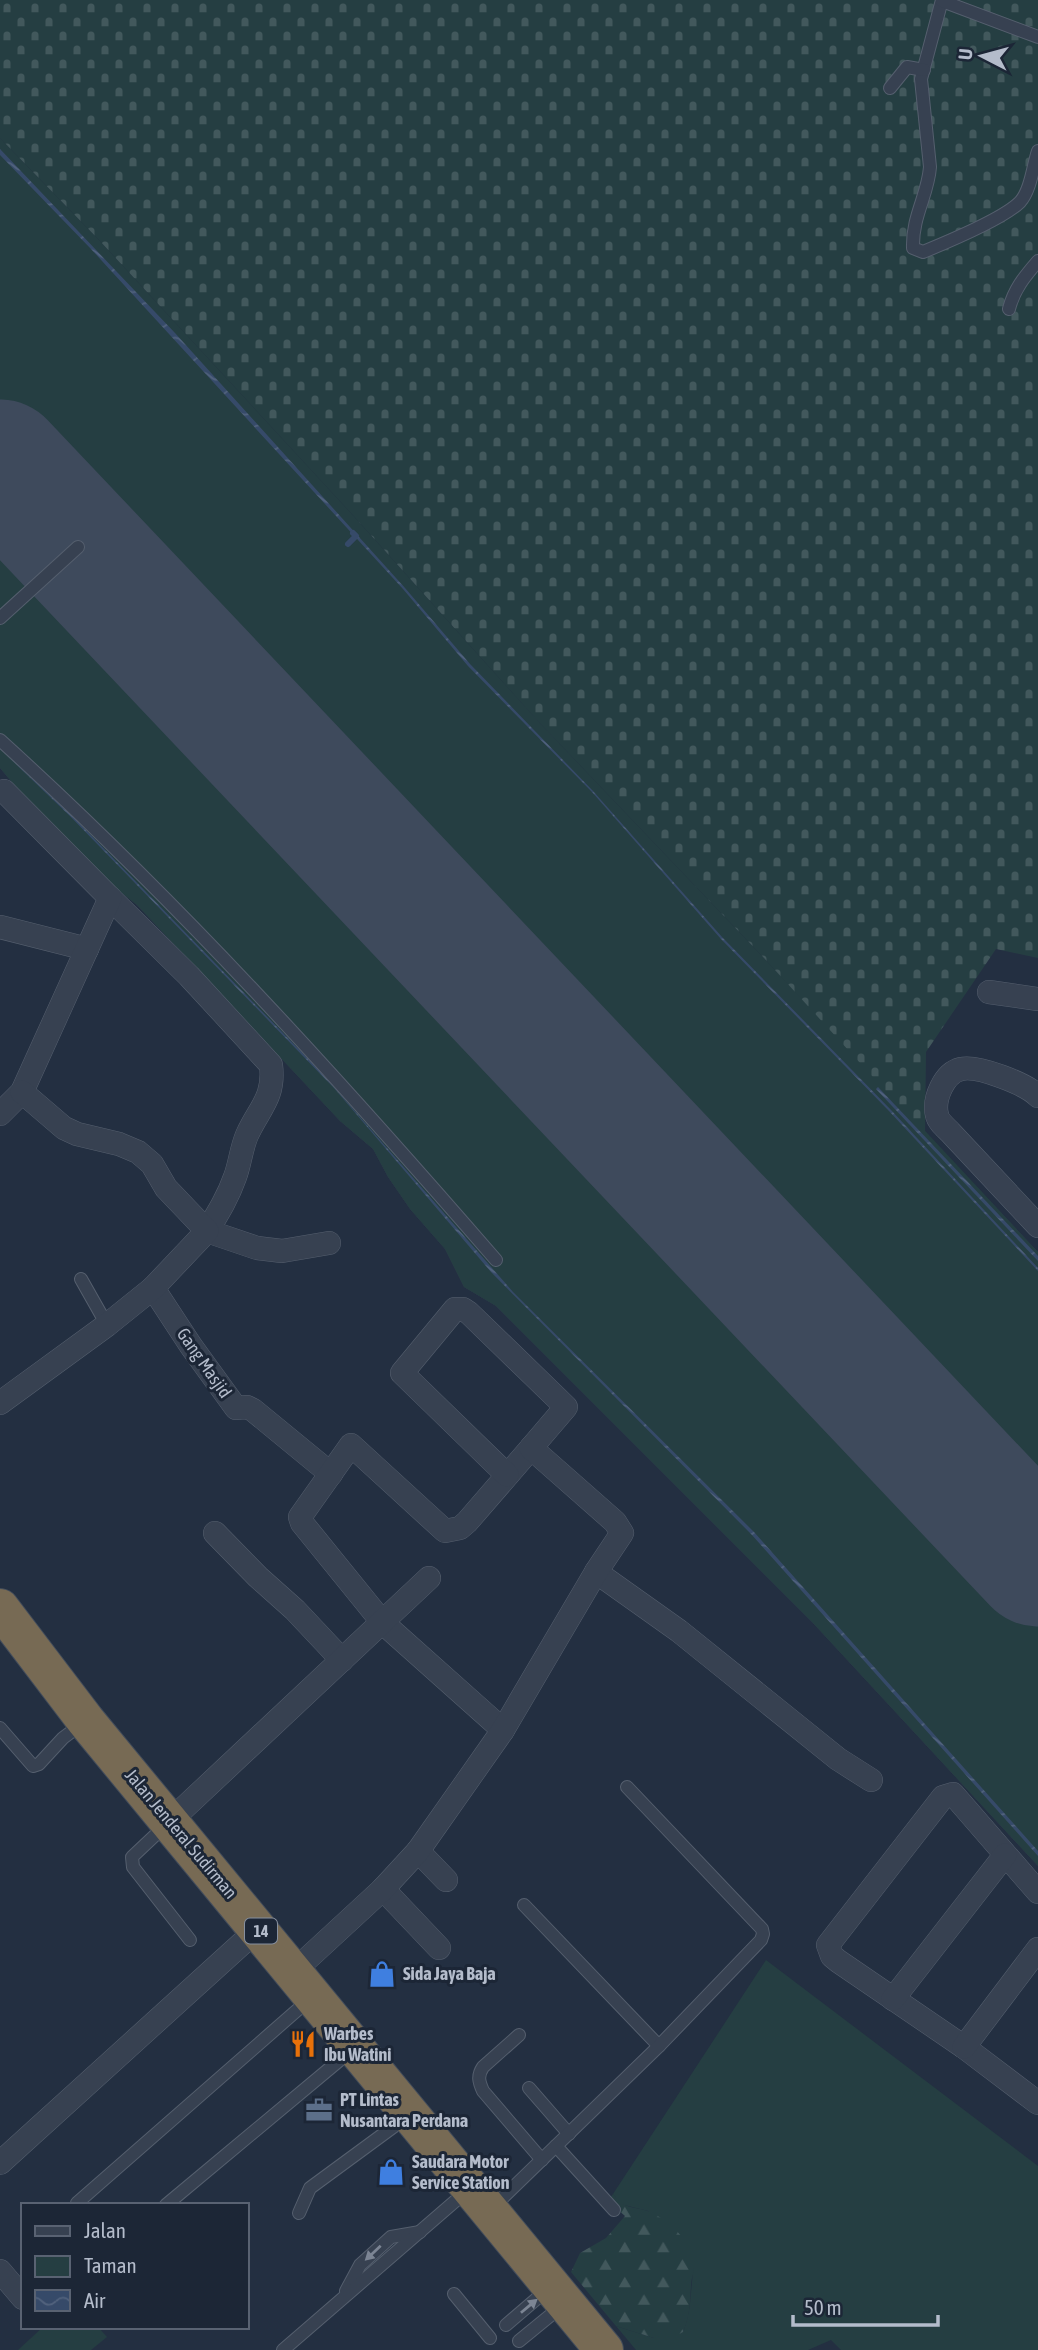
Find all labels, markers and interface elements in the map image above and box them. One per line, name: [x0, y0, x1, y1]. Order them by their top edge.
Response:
north arrow: [947, 21, 1017, 91]
text: U: [954, 47, 977, 61]
street label: Gang Masjid: [173, 1324, 236, 1402]
street label: Jalan Jenderal Sudirman: [121, 1765, 242, 1903]
road number: 14: [245, 1918, 277, 1943]
shop icon: Sida Jaya Baja: [367, 1959, 397, 1989]
place label: Sida Jaya Baja: [403, 1963, 496, 1984]
place label: Warbes Ibu Watini: [323, 2023, 391, 2065]
restaurant icon: Warbes Ibu Watini: [288, 2029, 318, 2059]
place label: PT Lintas Nusantara Perdana: [340, 2089, 468, 2131]
office icon: PT Lintas Nusantara Perdana: [304, 2095, 334, 2125]
place label: Saudara Motor Service Station: [412, 2151, 510, 2193]
shop icon: Saudara Motor Service Station: [376, 2157, 406, 2187]
legend: [21, 2203, 248, 2329]
text: Jalan: [84, 2218, 126, 2242]
one-way arrow: [365, 2245, 382, 2261]
text: Taman: [84, 2253, 137, 2277]
scale bar: [793, 2284, 938, 2328]
text: Air: [84, 2288, 106, 2312]
text: 50 m: [804, 2295, 842, 2319]
one-way arrow: [519, 2298, 537, 2313]

